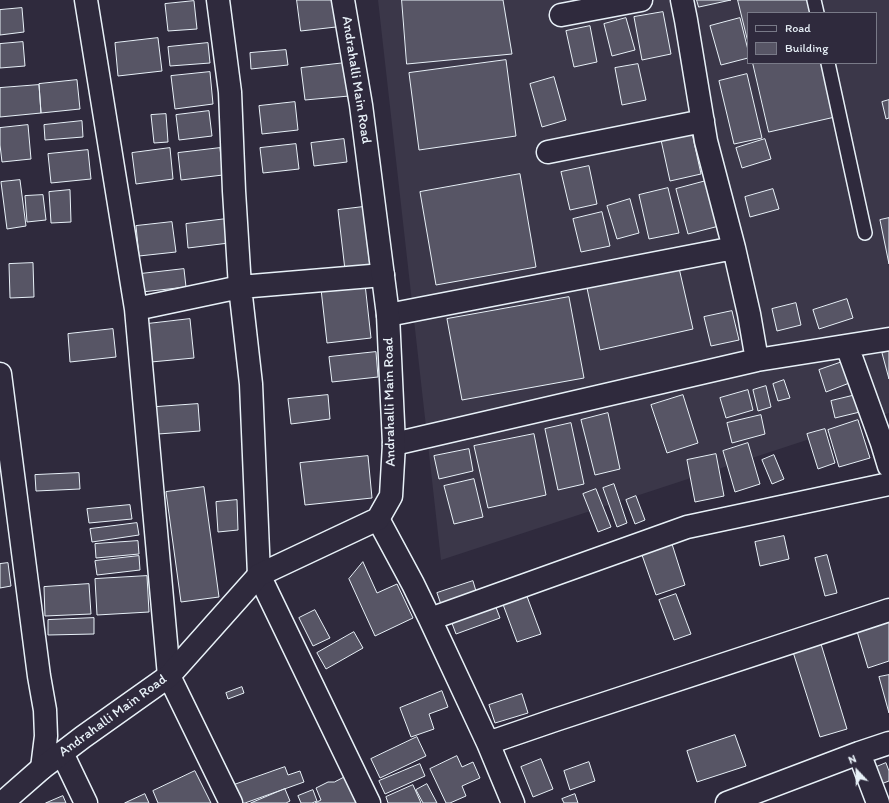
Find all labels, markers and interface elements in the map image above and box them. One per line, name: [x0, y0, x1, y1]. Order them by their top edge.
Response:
legend: [747, 12, 877, 64]
street label: Andrahalli Main Road: [338, 15, 374, 145]
text: Road: [785, 21, 811, 35]
text: Building: [785, 41, 828, 55]
street label: Andrahalli Main Road: [380, 337, 400, 467]
street label: Andrahalli Main Road: [56, 671, 170, 761]
north arrow: [837, 751, 877, 791]
text: N: [846, 752, 858, 767]

